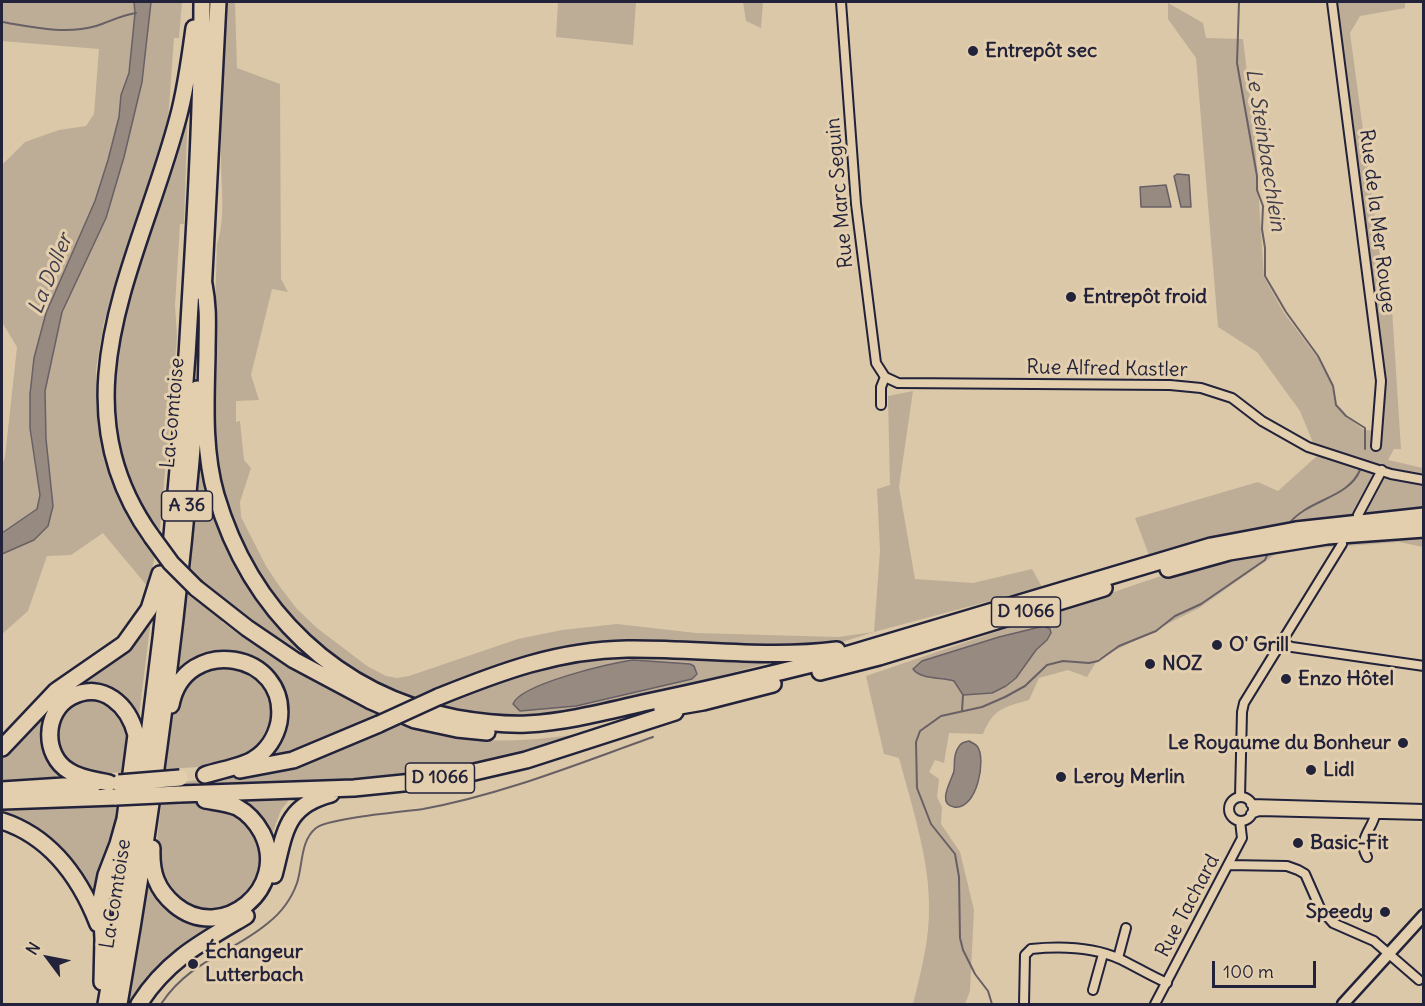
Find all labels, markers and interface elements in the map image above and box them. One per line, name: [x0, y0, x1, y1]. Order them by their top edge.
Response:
place label: Entrepôt sec: [985, 39, 1097, 63]
marker: Entrepôt sec: [966, 44, 980, 58]
water label: Le Steinbaechlein: [1240, 67, 1290, 233]
street label: Rue Marc Seguin: [821, 117, 859, 269]
street label: Rue de la Mer Rouge: [1354, 128, 1400, 314]
water label: La Doller: [24, 230, 78, 318]
place label: Entrepôt froid: [1083, 285, 1207, 309]
marker: Entrepôt froid: [1064, 290, 1078, 304]
street label: Rue Alfred Kastler: [1026, 356, 1188, 382]
street label: La Comtoise: [156, 357, 190, 469]
road number: A 36: [162, 491, 213, 521]
road number: D 1066: [992, 597, 1060, 627]
place label: O' Grill: [1229, 633, 1289, 657]
marker: O' Grill: [1210, 638, 1224, 652]
place label: NOZ: [1162, 652, 1202, 676]
marker: NOZ: [1143, 657, 1157, 671]
place label: Enzo Hôtel: [1298, 667, 1394, 691]
marker: Enzo Hôtel: [1279, 672, 1293, 686]
place label: Le Royaume du Bonheur: [1168, 731, 1391, 755]
marker: Le Royaume du Bonheur: [1396, 736, 1410, 750]
place label: Lidl: [1323, 758, 1355, 782]
road number: D 1066: [406, 763, 474, 793]
marker: Lidl: [1304, 763, 1318, 777]
place label: Leroy Merlin: [1073, 765, 1185, 789]
marker: Leroy Merlin: [1054, 770, 1068, 784]
place label: Basic-Fit: [1310, 831, 1389, 855]
marker: Basic-Fit: [1291, 836, 1305, 850]
street label: La Comtoise: [95, 837, 137, 951]
street label: Rue Tachard: [1151, 850, 1225, 962]
place label: Speedy: [1306, 900, 1373, 924]
marker: Speedy: [1378, 905, 1392, 919]
north arrow: [18, 928, 78, 988]
text: N: [21, 938, 44, 958]
place label: Échangeur Lutterbach: [205, 940, 304, 987]
scale bar: [1215, 949, 1318, 987]
marker: Échangeur Lutterbach: [186, 957, 200, 971]
text: 100 m: [1223, 960, 1274, 983]

